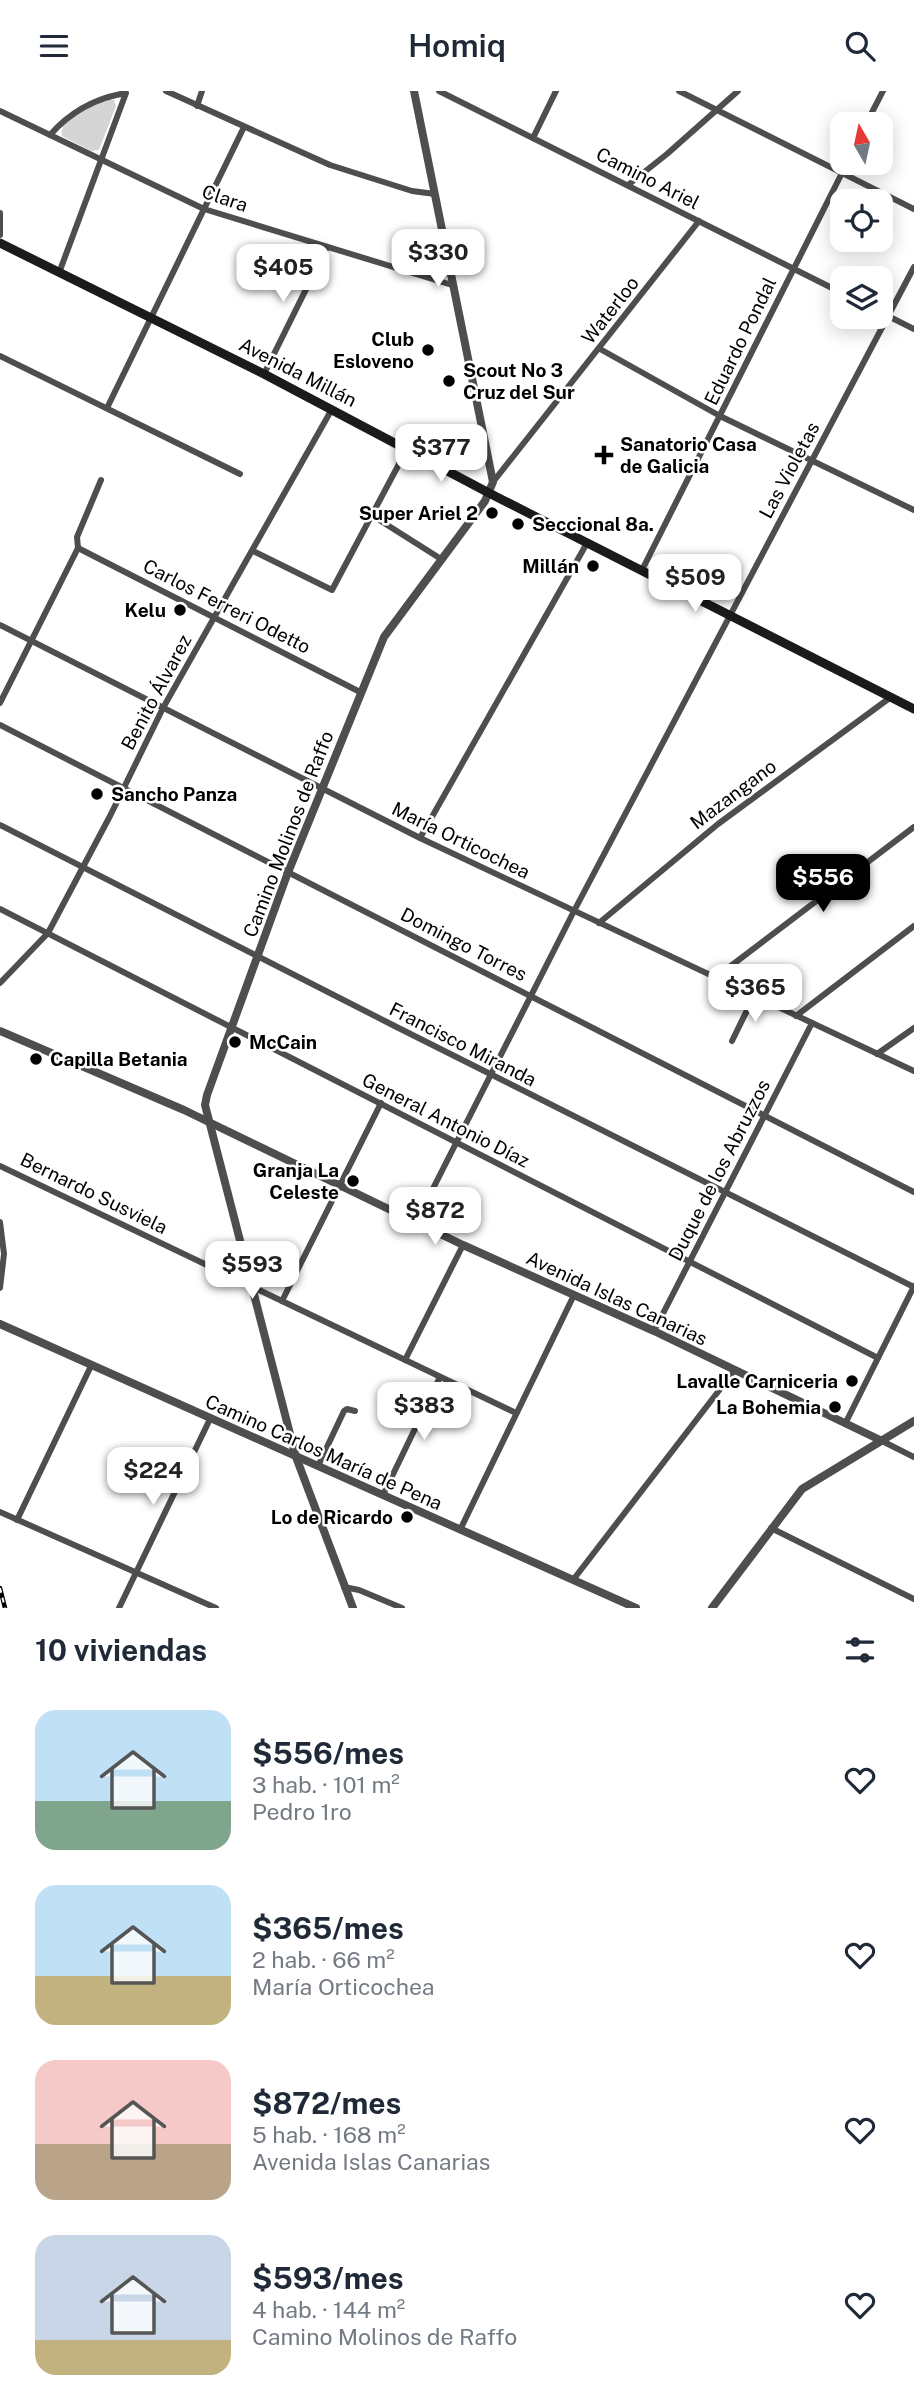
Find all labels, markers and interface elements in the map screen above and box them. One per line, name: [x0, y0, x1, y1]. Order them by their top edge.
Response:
icon: menu: [35, 27, 73, 65]
text: Homiq: [408, 27, 506, 64]
icon: search: [841, 27, 879, 65]
north arrow: [830, 112, 892, 175]
map controls: [830, 112, 893, 329]
street label: Camino Ariel: [593, 143, 703, 213]
street label: Clara: [199, 180, 251, 216]
button: locate: [830, 189, 893, 252]
pin: $330: [397, 229, 479, 289]
text: $330: [408, 238, 468, 265]
pin: $405: [242, 245, 324, 304]
text: $405: [252, 253, 314, 280]
button: layers: [830, 266, 893, 329]
street label: Waterloo: [577, 272, 643, 348]
street label: Eduardo Pondal: [700, 273, 780, 409]
place label: Club Esloveno: [333, 328, 414, 372]
street label: Avenida Millán: [236, 333, 360, 411]
marker: Club Esloveno: [420, 342, 436, 358]
place label: Scout No 3 Cruz del Sur: [463, 359, 575, 403]
marker: Scout No 3 Cruz del Sur: [441, 373, 457, 389]
street label: Las Violetas: [754, 418, 824, 522]
pin: $377: [400, 425, 482, 484]
text: $377: [411, 433, 471, 460]
place label: Sanatorio Casa de Galicia: [620, 433, 757, 477]
marker: Sanatorio Casa de Galicia: [594, 445, 614, 465]
place label: Super Ariel 2: [359, 502, 478, 524]
marker: Super Ariel 2: [484, 505, 500, 521]
place label: Seccional 8a.: [532, 513, 654, 535]
marker: Seccional 8a.: [510, 516, 526, 532]
street label: Carlos Ferreri Odetto: [140, 554, 314, 658]
pin: $509: [654, 554, 736, 614]
place label: Millán: [522, 555, 579, 577]
marker: Millán: [585, 558, 601, 574]
text: $509: [664, 563, 726, 590]
place label: Kelu: [125, 599, 166, 621]
marker: Kelu: [172, 602, 188, 618]
street label: Benito Álvarez: [116, 631, 196, 753]
street label: Camino Molinos de Raffo: [238, 728, 338, 940]
street label: Mazangano: [686, 755, 780, 833]
place label: Sancho Panza: [111, 783, 237, 805]
marker: Sancho Panza: [89, 786, 105, 802]
street label: María Orticochea: [388, 797, 534, 883]
pin: $556: [782, 855, 864, 914]
text: $556: [792, 863, 854, 890]
street label: Domingo Torres: [397, 903, 531, 985]
pin: $365: [714, 965, 796, 1024]
text: $365: [724, 973, 786, 1000]
street label: Francisco Miranda: [386, 997, 540, 1091]
place label: McCain: [249, 1031, 317, 1053]
marker: McCain: [227, 1034, 243, 1050]
place label: Capilla Betania: [50, 1048, 188, 1070]
marker: Capilla Betania: [28, 1051, 44, 1067]
street label: General Antonio Díaz: [359, 1068, 533, 1172]
street label: Duque de los Abruzzos: [664, 1076, 774, 1264]
street label: Bernardo Susviela: [17, 1148, 171, 1238]
place label: Granja La Celeste: [253, 1159, 339, 1203]
marker: Granja La Celeste: [345, 1173, 361, 1189]
pin: $872: [394, 1187, 476, 1247]
text: $872: [405, 1196, 465, 1223]
pin: $593: [211, 1241, 293, 1301]
street label: Avenida Islas Canarias: [523, 1246, 711, 1350]
text: $593: [221, 1250, 283, 1277]
place label: Lavalle Carniceria: [676, 1370, 838, 1392]
marker: Lavalle Carniceria: [844, 1373, 860, 1389]
pin: $383: [383, 1383, 465, 1442]
street label: Camino Carlos María de Pena: [202, 1390, 446, 1514]
text: $383: [393, 1391, 455, 1418]
place label: La Bohemia: [716, 1396, 821, 1418]
marker: La Bohemia: [827, 1399, 843, 1415]
pin: $224: [112, 1447, 194, 1507]
text: $224: [123, 1456, 183, 1483]
place label: Lo de Ricardo: [271, 1506, 393, 1528]
marker: Lo de Ricardo: [399, 1509, 415, 1525]
icon: filters: [841, 1631, 879, 1669]
text: 10 viviendas: [35, 1632, 207, 1668]
text: $556/mes: [252, 1735, 404, 1771]
icon: home: [91, 1738, 175, 1822]
icon: heart: [841, 1761, 879, 1799]
text: 3 hab. · 101 m²: [252, 1771, 400, 1798]
text: Pedro 1ro: [252, 1798, 352, 1825]
text: $365/mes: [252, 1910, 404, 1946]
icon: home: [91, 1913, 175, 1997]
icon: heart: [841, 1936, 879, 1974]
text: 2 hab. · 66 m²: [252, 1946, 395, 1973]
text: María Orticochea: [252, 1973, 435, 2000]
text: $872/mes: [252, 2085, 401, 2121]
icon: home: [91, 2088, 175, 2172]
icon: heart: [841, 2111, 879, 2149]
text: 5 hab. · 168 m²: [252, 2121, 406, 2148]
text: Avenida Islas Canarias: [252, 2148, 490, 2175]
text: $593/mes: [252, 2260, 404, 2296]
icon: home: [91, 2263, 175, 2347]
icon: heart: [841, 2286, 879, 2324]
text: 4 hab. · 144 m²: [252, 2296, 405, 2323]
text: Camino Molinos de Raffo: [252, 2323, 517, 2350]

